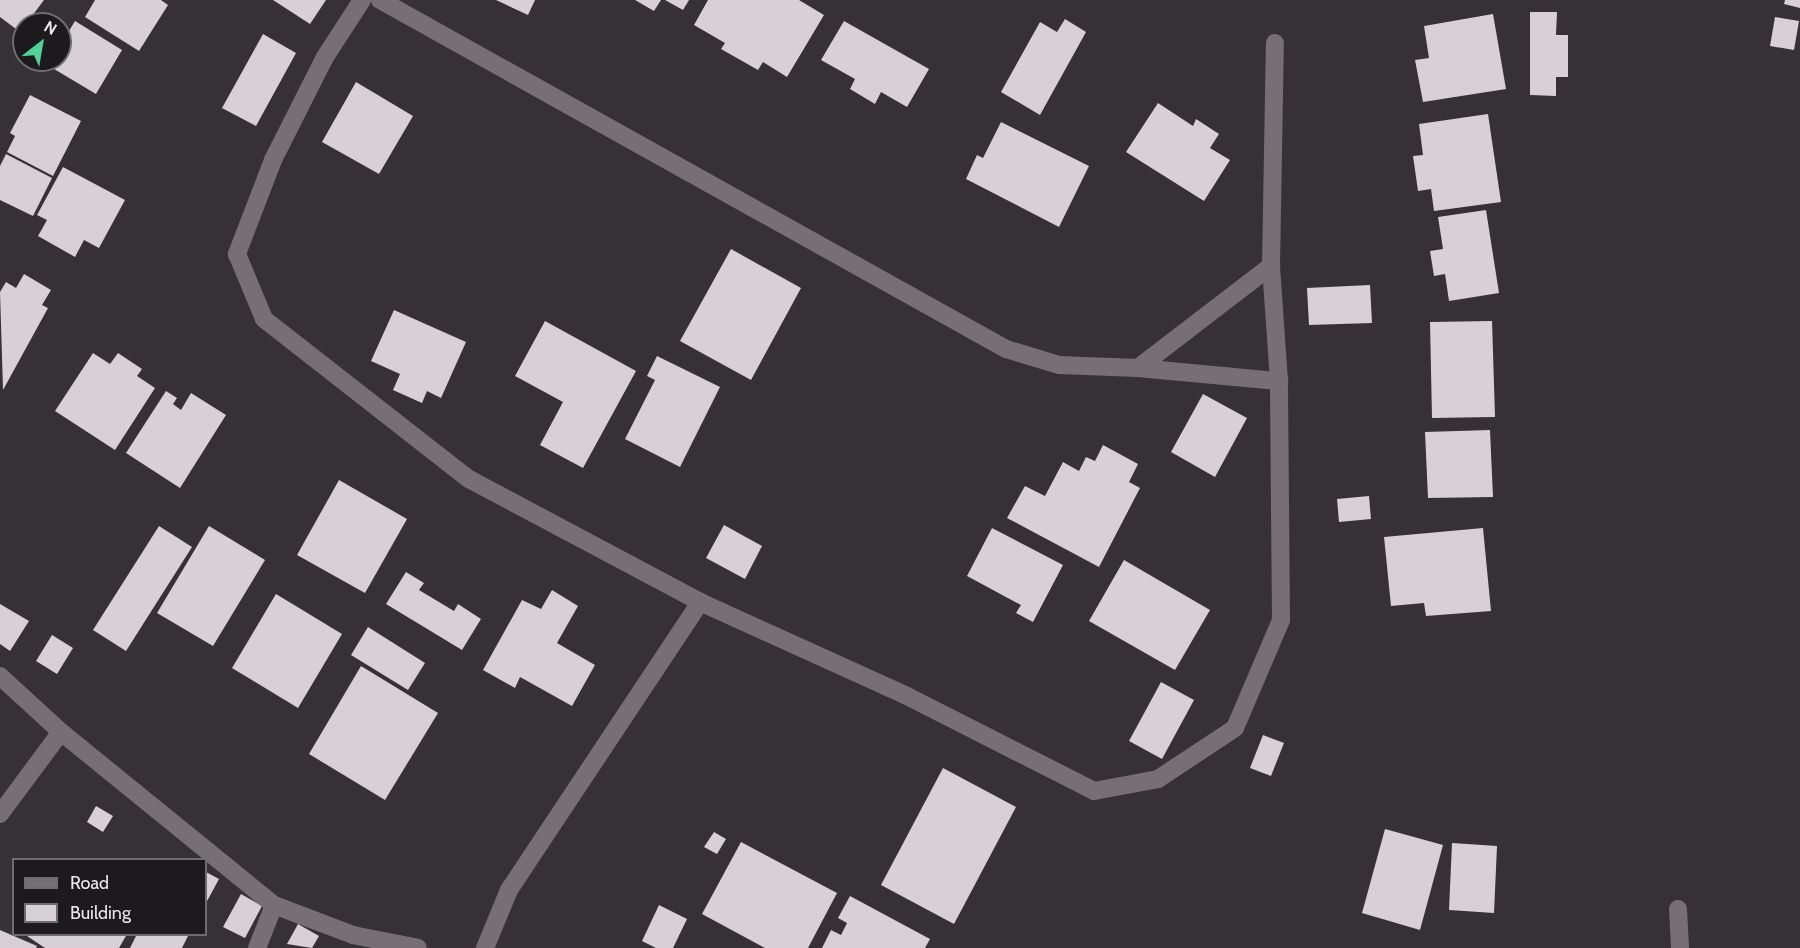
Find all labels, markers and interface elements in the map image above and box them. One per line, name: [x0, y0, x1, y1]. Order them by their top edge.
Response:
north arrow: [12, 12, 72, 72]
text: N: [41, 17, 60, 39]
legend: [12, 858, 207, 936]
text: Road: [70, 872, 109, 894]
text: Building: [70, 902, 131, 924]

